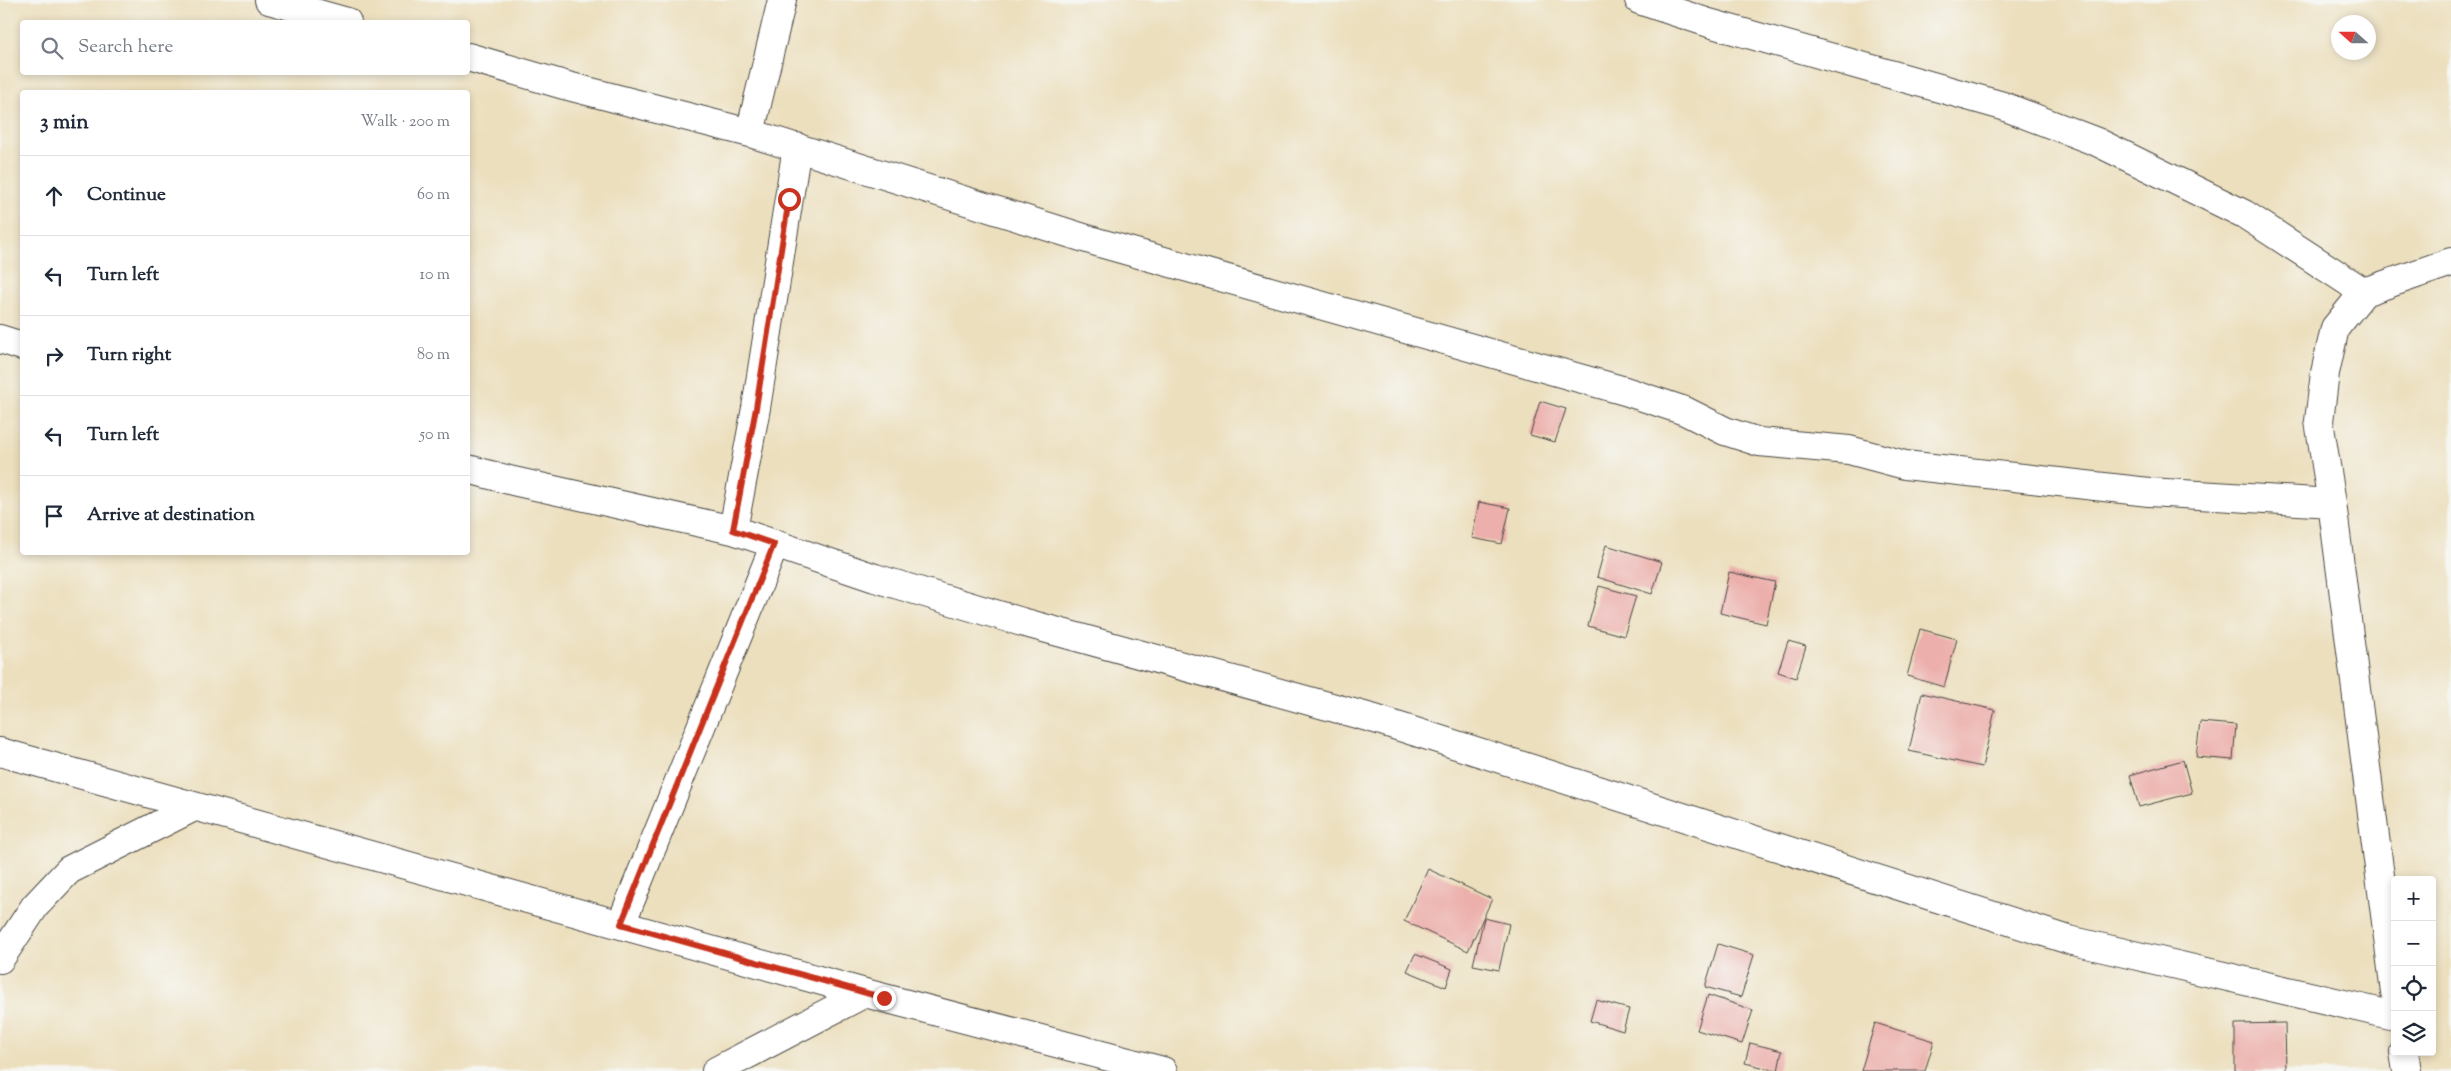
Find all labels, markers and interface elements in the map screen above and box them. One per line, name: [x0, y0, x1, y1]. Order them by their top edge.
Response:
north arrow: [2331, 15, 2376, 60]
search box: [20, 20, 470, 75]
icon: search: [38, 34, 66, 62]
text: Search here: [78, 34, 173, 61]
text: 3 min: [40, 108, 89, 138]
text: Walk · 200 m: [361, 111, 450, 134]
icon: ahead: [40, 182, 68, 210]
text: Continue: [87, 182, 166, 209]
text: 60 m: [417, 184, 450, 207]
route start: [778, 188, 801, 211]
icon: left: [40, 262, 68, 290]
text: Turn left: [87, 262, 159, 289]
text: 10 m: [420, 264, 450, 287]
icon: right: [40, 342, 68, 370]
text: Turn right: [87, 342, 171, 369]
text: 80 m: [417, 344, 450, 367]
icon: left: [40, 422, 68, 450]
text: Turn left: [87, 422, 159, 449]
text: 50 m: [419, 424, 450, 447]
icon: arrive: [40, 502, 68, 530]
text: Arrive at destination: [87, 502, 255, 529]
map controls: [2391, 876, 2436, 1056]
button: +: [2391, 876, 2436, 921]
button: −: [2391, 921, 2436, 966]
button: locate: [2391, 966, 2436, 1011]
route end: [873, 987, 896, 1010]
button: layers: [2391, 1011, 2436, 1056]

